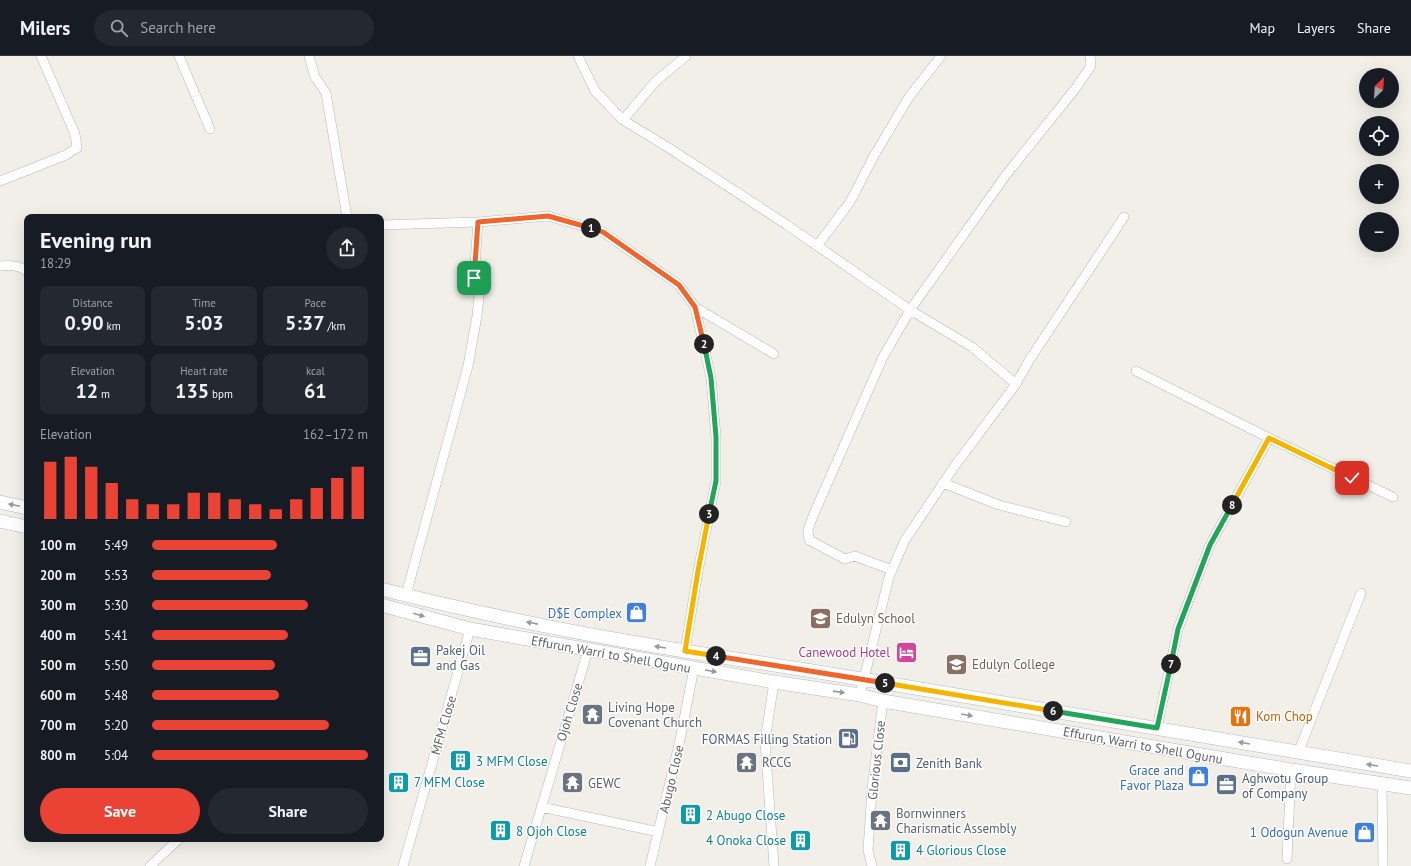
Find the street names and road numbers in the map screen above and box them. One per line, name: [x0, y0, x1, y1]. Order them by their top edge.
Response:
street label: Effurun, Warri to Shell Ogunu: [530, 632, 692, 677]
street label: Ojoh Close: [553, 681, 586, 743]
street label: MFM Close: [427, 693, 460, 757]
street label: Glorious Close: [864, 719, 889, 801]
street label: Effurun, Warri to Shell Ogunu: [1062, 723, 1224, 768]
street label: Abugo Close: [655, 743, 688, 815]

